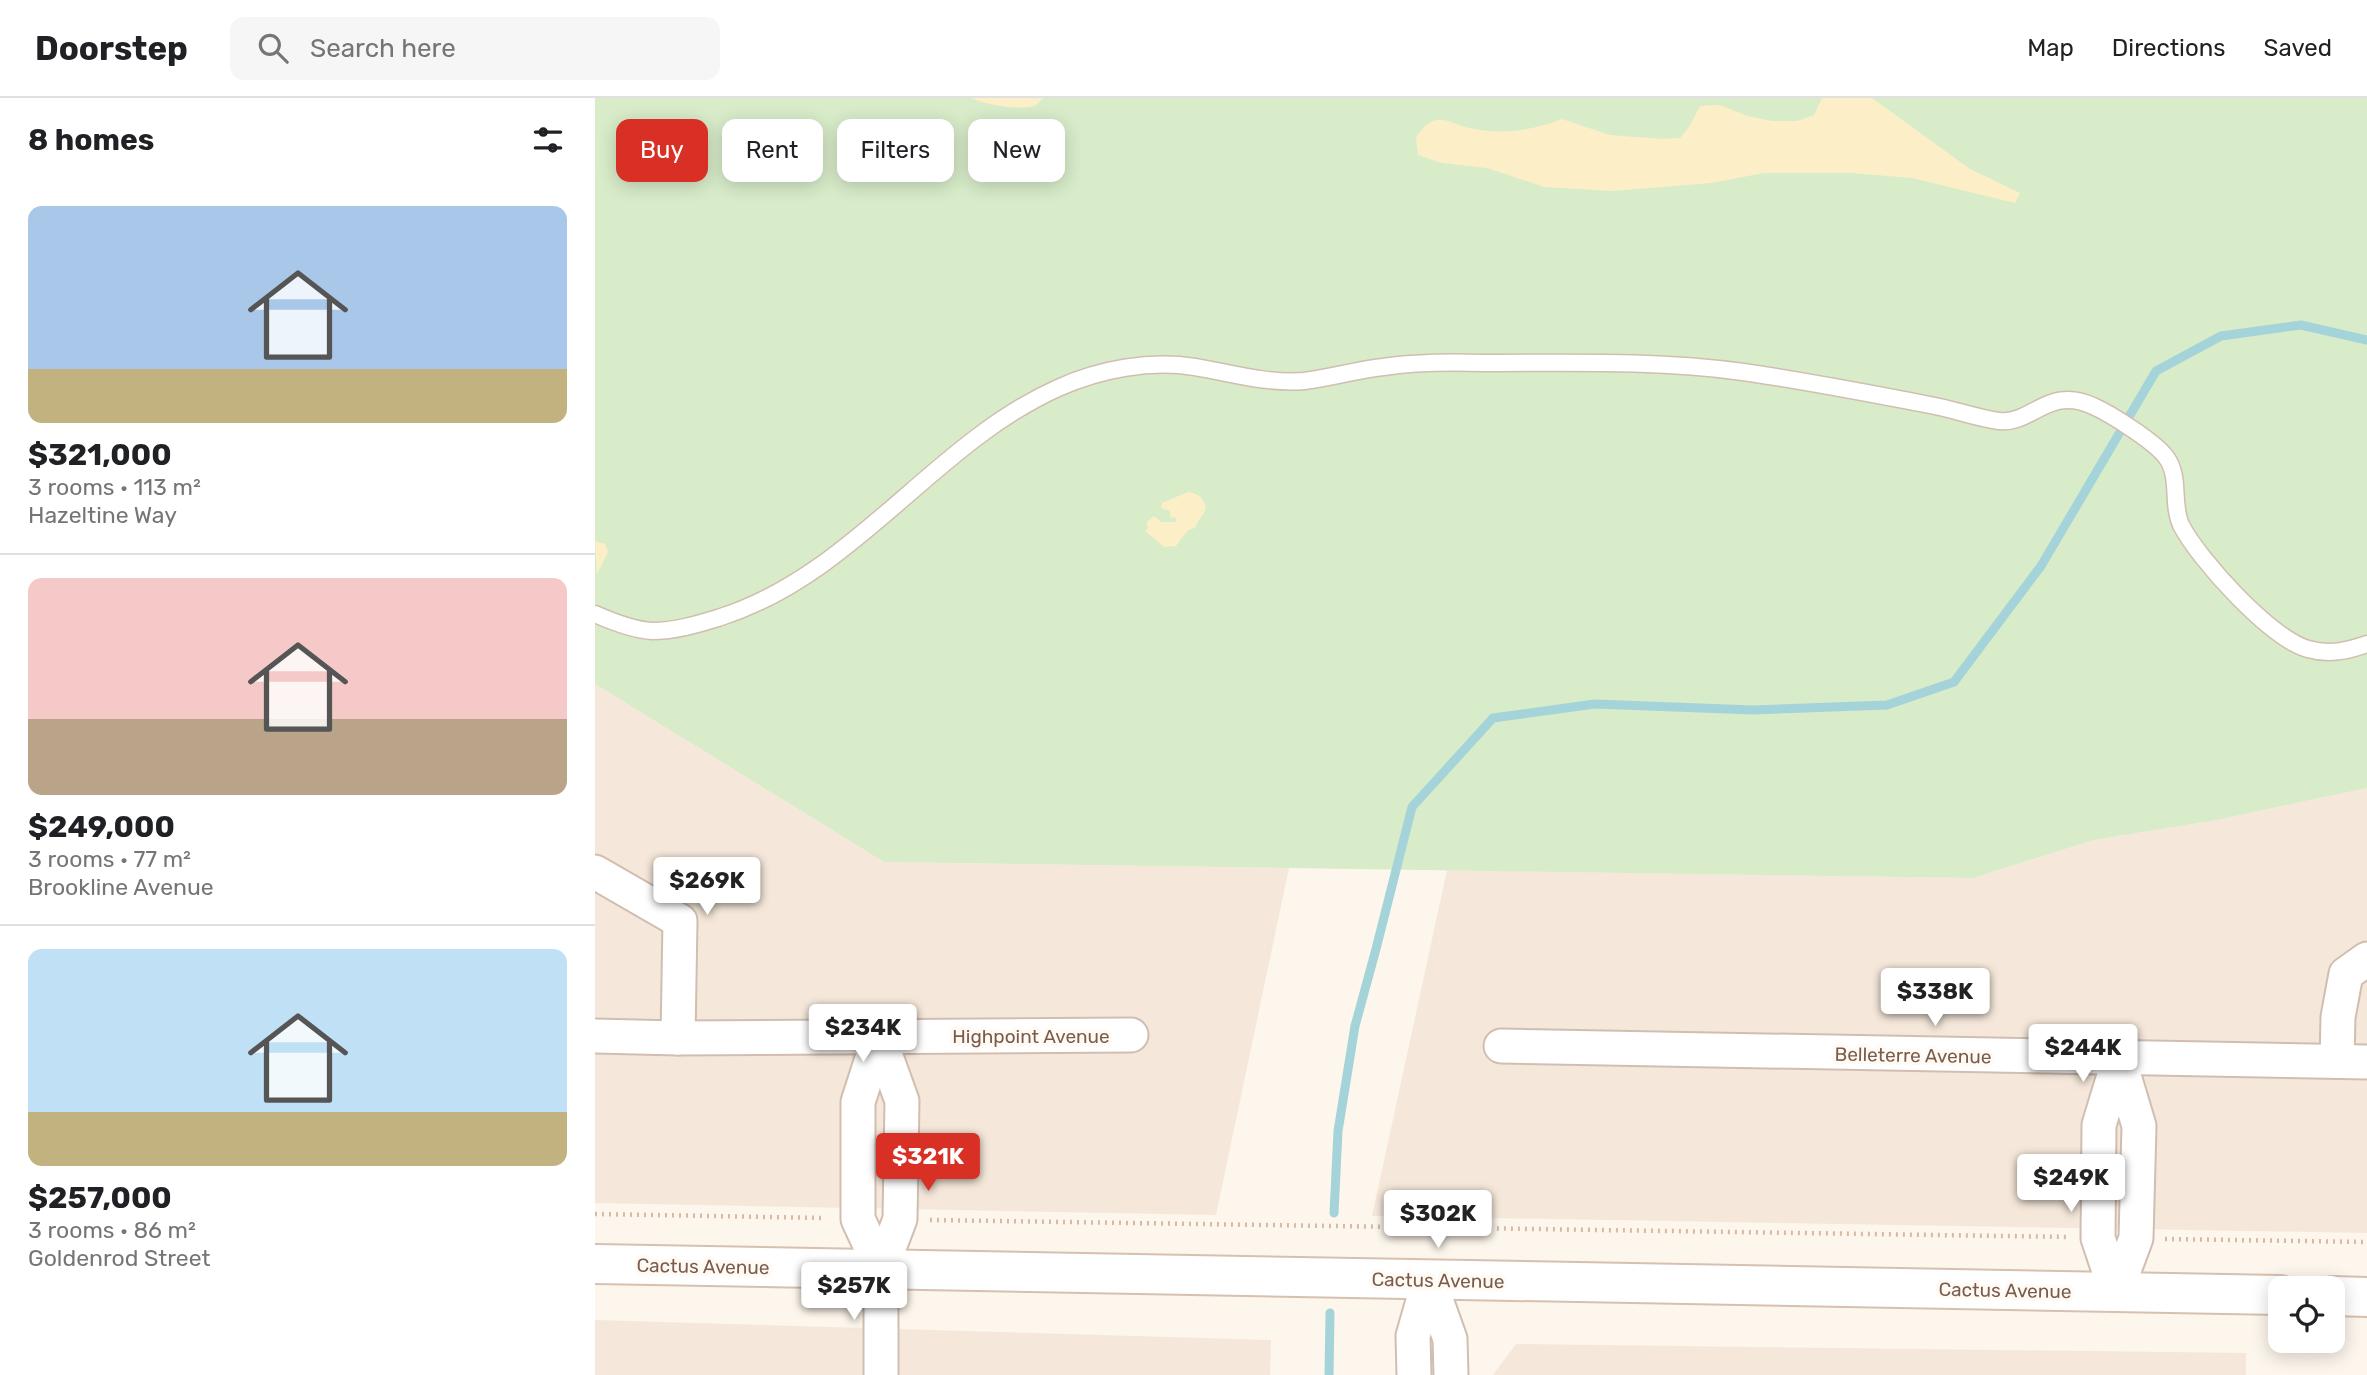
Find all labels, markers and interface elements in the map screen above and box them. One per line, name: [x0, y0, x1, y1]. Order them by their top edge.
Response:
search box: [230, 17, 720, 80]
text: Doorstep: [35, 29, 188, 68]
icon: search: [254, 29, 292, 67]
text: Search here: [310, 33, 456, 64]
text: Map: [2027, 34, 2074, 62]
text: Directions: [2112, 34, 2225, 62]
text: Saved: [2263, 34, 2332, 62]
chip: Buy: [616, 119, 708, 182]
chip: Rent: [722, 119, 823, 182]
chip: Filters: [837, 119, 954, 182]
chip: New: [968, 119, 1065, 182]
icon: filters: [529, 121, 567, 159]
text: 8 homes: [28, 122, 154, 158]
icon: home: [235, 252, 361, 378]
text: $321,000: [28, 437, 172, 473]
text: 3 rooms · 113 m²: [28, 473, 201, 501]
text: Hazeltine Way: [28, 501, 177, 529]
icon: home: [235, 624, 361, 750]
text: $249,000: [28, 809, 175, 845]
text: 3 rooms · 77 m²: [28, 845, 191, 873]
pin: $269K: [658, 858, 756, 917]
text: $269K: [669, 866, 745, 894]
text: Brookline Avenue: [28, 873, 214, 901]
pin: $338K: [1886, 968, 1984, 1028]
text: $338K: [1897, 977, 1973, 1005]
icon: home: [235, 995, 361, 1121]
pin: $234K: [814, 1004, 912, 1064]
text: $234K: [825, 1013, 901, 1041]
pin: $244K: [2034, 1024, 2132, 1084]
street label: Highpoint Avenue: [952, 1025, 1110, 1048]
text: $244K: [2045, 1033, 2121, 1061]
street label: Belleterre Avenue: [1834, 1043, 1992, 1068]
pin: $321K: [879, 1134, 977, 1193]
text: $321K: [892, 1142, 964, 1170]
pin: $249K: [2022, 1154, 2120, 1214]
text: $249K: [2033, 1163, 2109, 1191]
text: $257,000: [28, 1180, 172, 1216]
pin: $302K: [1389, 1190, 1487, 1250]
text: $302K: [1400, 1199, 1476, 1227]
text: 3 rooms · 86 m²: [28, 1216, 196, 1244]
text: Goldenrod Street: [28, 1244, 211, 1272]
street label: Cactus Avenue: [636, 1254, 770, 1279]
pin: $257K: [805, 1262, 903, 1322]
street label: Cactus Avenue: [1371, 1268, 1505, 1293]
text: $257K: [817, 1271, 891, 1299]
map controls: [2268, 1276, 2345, 1353]
button: locate: [2268, 1276, 2345, 1353]
street label: Cactus Avenue: [1938, 1278, 2072, 1303]

